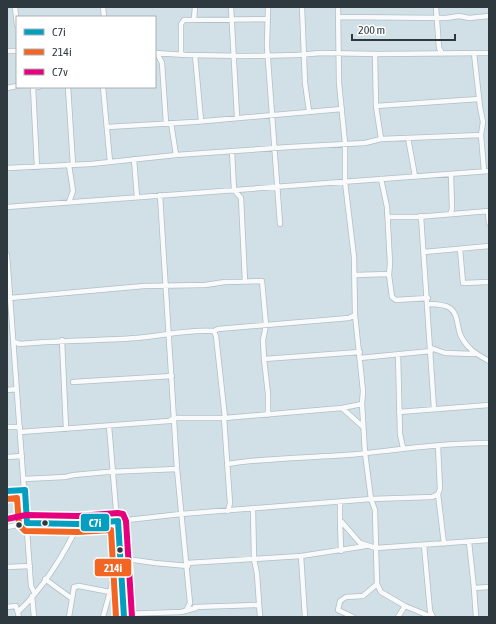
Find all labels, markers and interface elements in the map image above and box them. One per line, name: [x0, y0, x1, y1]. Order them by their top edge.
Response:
legend: [16, 16, 156, 88]
scale bar: [352, 16, 455, 42]
text: 200 m: [358, 23, 385, 37]
text: C7i: [52, 25, 66, 39]
text: 214i: [52, 45, 72, 59]
text: C7v: [52, 65, 68, 79]
line badge: C7i: [80, 513, 110, 532]
text: C7i: [89, 517, 102, 529]
unlabelled marker: [40, 518, 50, 528]
unlabelled marker: [14, 520, 24, 530]
unlabelled marker: [115, 545, 125, 555]
line badge: 214i: [94, 558, 132, 577]
text: 214i: [104, 562, 122, 574]

